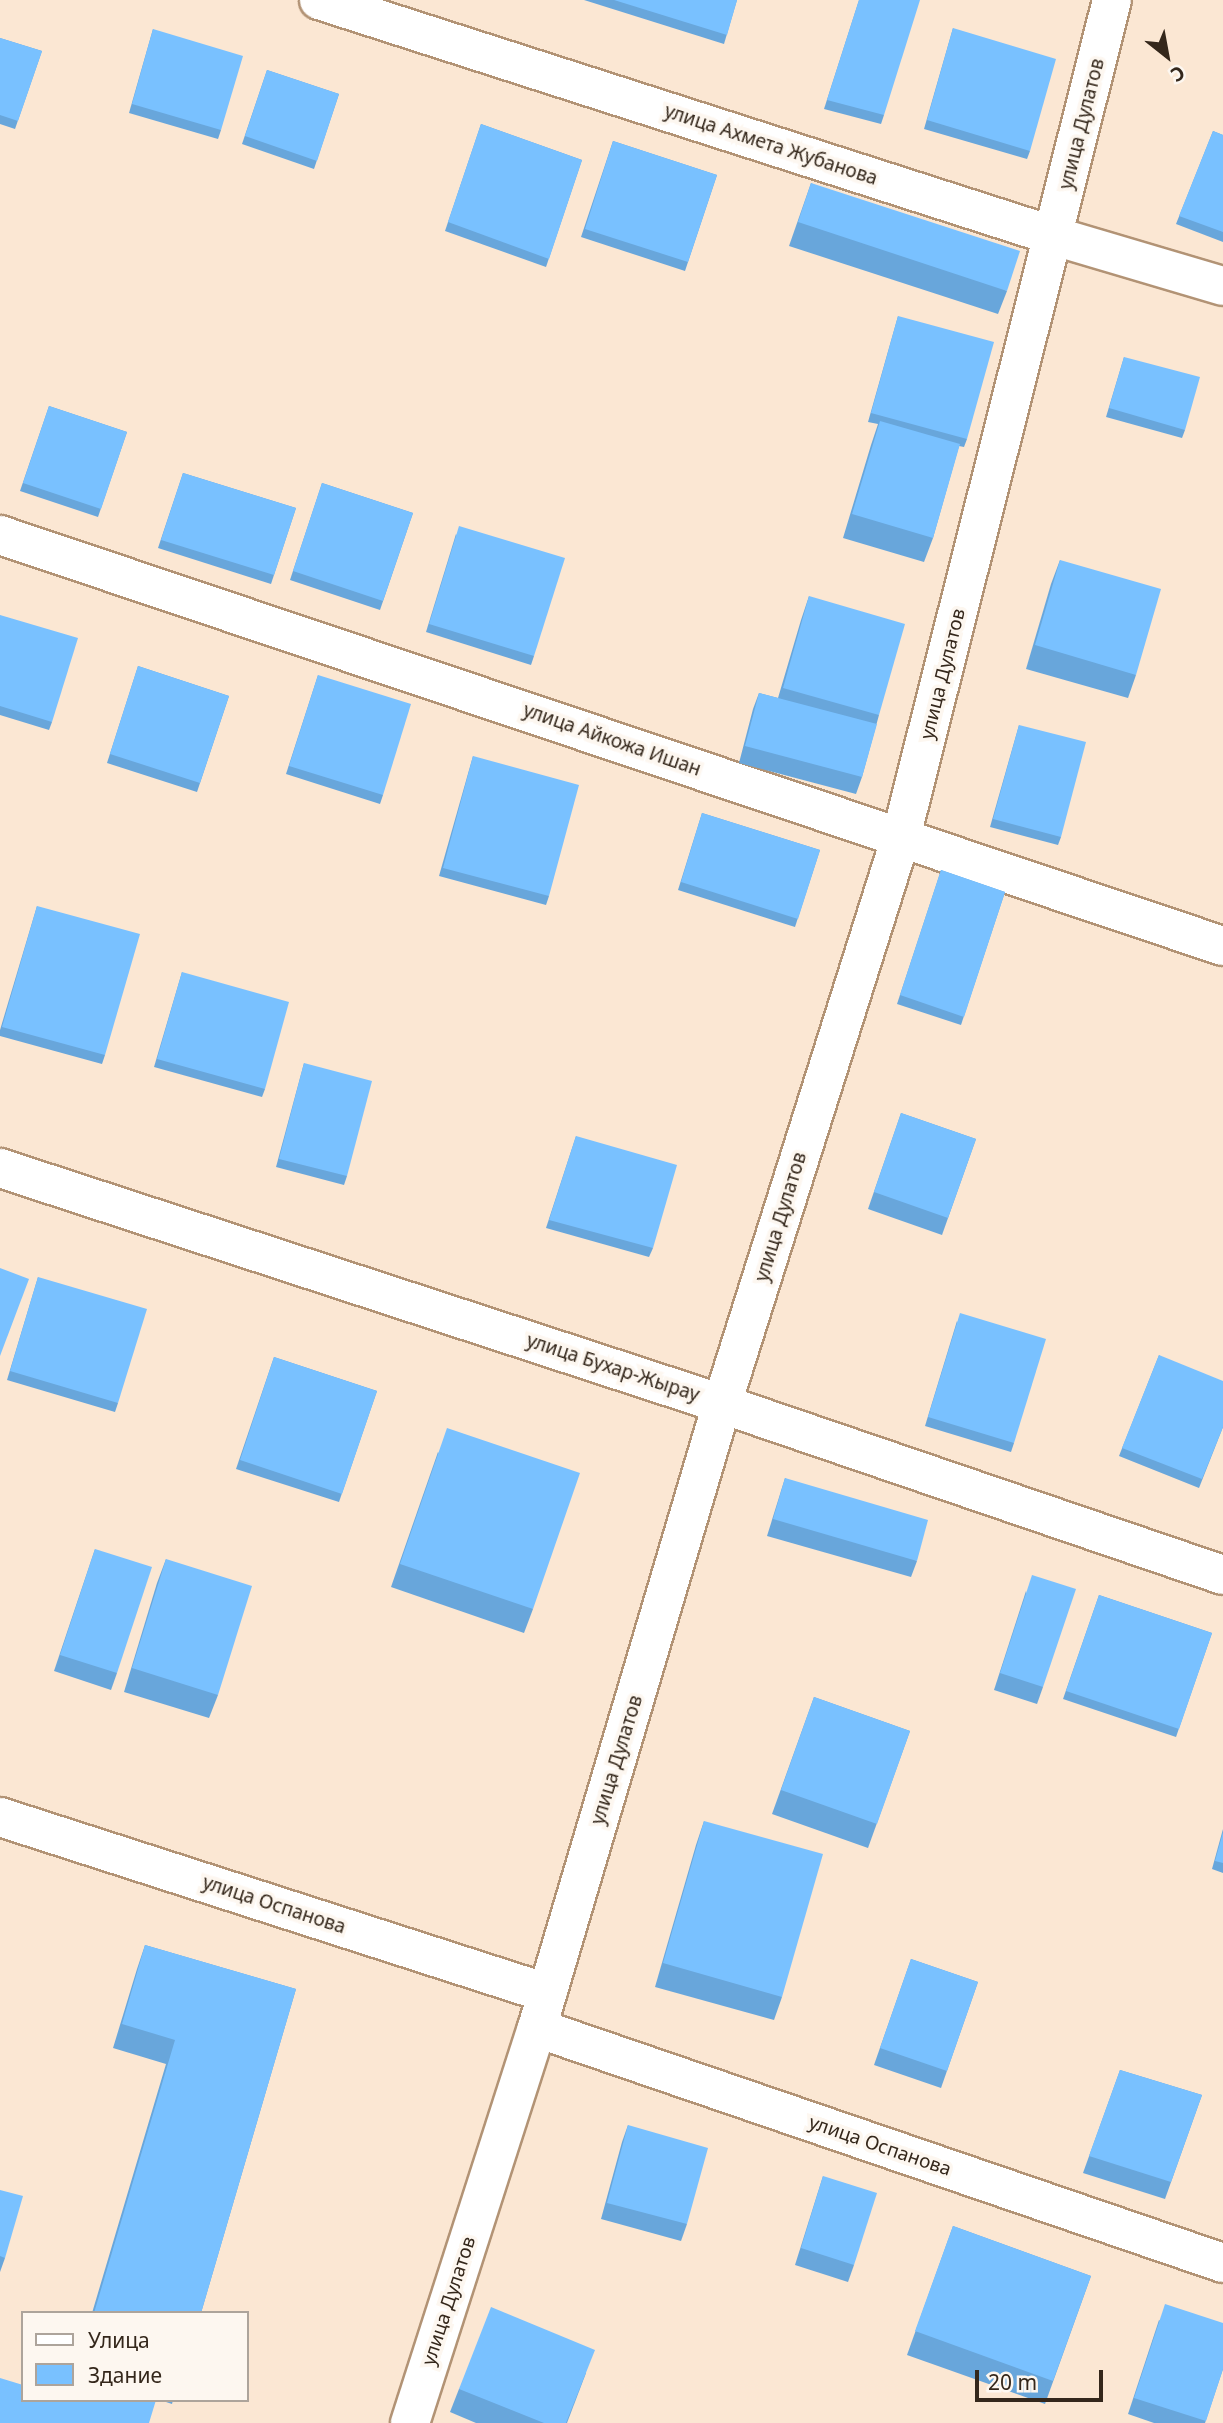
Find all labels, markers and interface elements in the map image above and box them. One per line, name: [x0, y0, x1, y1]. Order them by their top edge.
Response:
north arrow: [1132, 21, 1202, 91]
street label: улица Дулатов: [1055, 56, 1109, 192]
text: С: [1166, 60, 1190, 88]
street label: улица Ахмета Жубанова: [662, 100, 880, 190]
street label: улица Дулатов: [916, 606, 970, 742]
street label: улица Айкожа Ишан: [520, 699, 704, 781]
street label: улица Дулатов: [750, 1150, 812, 1284]
street label: улица Бухар-Жырау: [524, 1329, 702, 1407]
street label: улица Дулатов: [586, 1693, 648, 1827]
street label: улица Оспанова: [200, 1871, 348, 1939]
street label: улица Оспанова: [806, 2111, 954, 2181]
street label: улица Дулатов: [417, 2234, 481, 2368]
legend: [21, 2311, 248, 2402]
text: Улица: [88, 2326, 150, 2354]
scale bar: [978, 2356, 1106, 2400]
text: Здание: [88, 2361, 162, 2389]
text: 20 m: [988, 2368, 1037, 2396]

